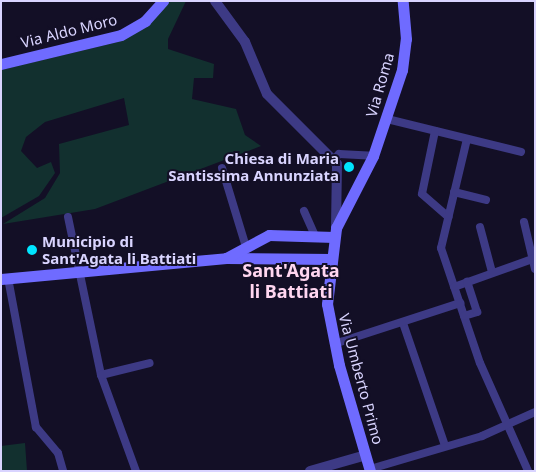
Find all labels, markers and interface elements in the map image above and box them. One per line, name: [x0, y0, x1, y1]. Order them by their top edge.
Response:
street label: Via Aldo Moro: [19, 10, 119, 52]
street label: Via Roma: [362, 51, 398, 119]
place label: Chiesa di Maria Santissima Annunziata: [168, 149, 339, 184]
marker: Chiesa di Maria Santissima Annunziata: [343, 161, 355, 173]
place label: Municipio di Sant'Agata li Battiati: [42, 232, 196, 267]
marker: Municipio di Sant'Agata li Battiati: [26, 244, 38, 256]
district label: Sant'Agata li Battiati: [242, 260, 340, 302]
street label: Via Umberto Primo: [335, 312, 387, 446]

